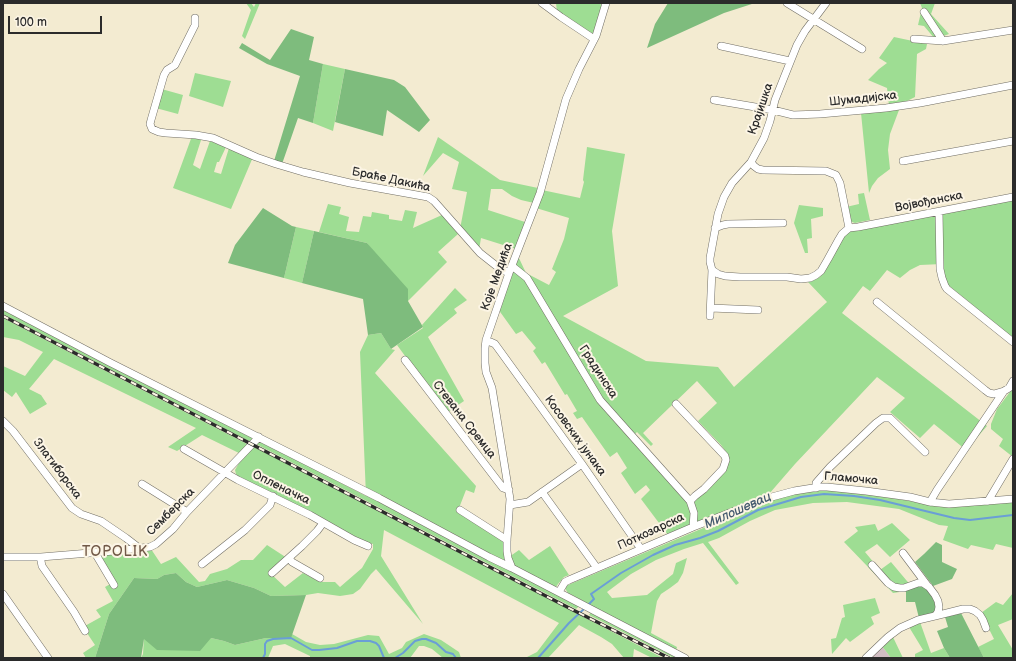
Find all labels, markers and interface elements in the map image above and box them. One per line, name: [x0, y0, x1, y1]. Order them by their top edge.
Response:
scale bar: [10, 8, 104, 34]
text: 100 m: [15, 15, 47, 30]
street label: Крајишка: [745, 81, 777, 137]
street label: Шумадијска: [828, 88, 898, 110]
street label: Браће Дакића: [350, 165, 432, 195]
street label: Војвођанска: [894, 188, 964, 216]
street label: Које Медића: [478, 241, 516, 313]
street label: Градинска: [576, 343, 620, 401]
street label: Стевана Сремца: [429, 378, 499, 462]
street label: Косовских јунака: [541, 393, 609, 479]
street label: Златиборска: [30, 436, 84, 502]
street label: Опленачка: [250, 468, 312, 508]
street label: Гламочка: [823, 469, 879, 489]
street label: Семберска: [144, 485, 198, 539]
water label: Милошевац: [702, 489, 774, 533]
street label: Поткозарска: [615, 510, 687, 554]
district label: TOPOLIK: [82, 544, 148, 560]

